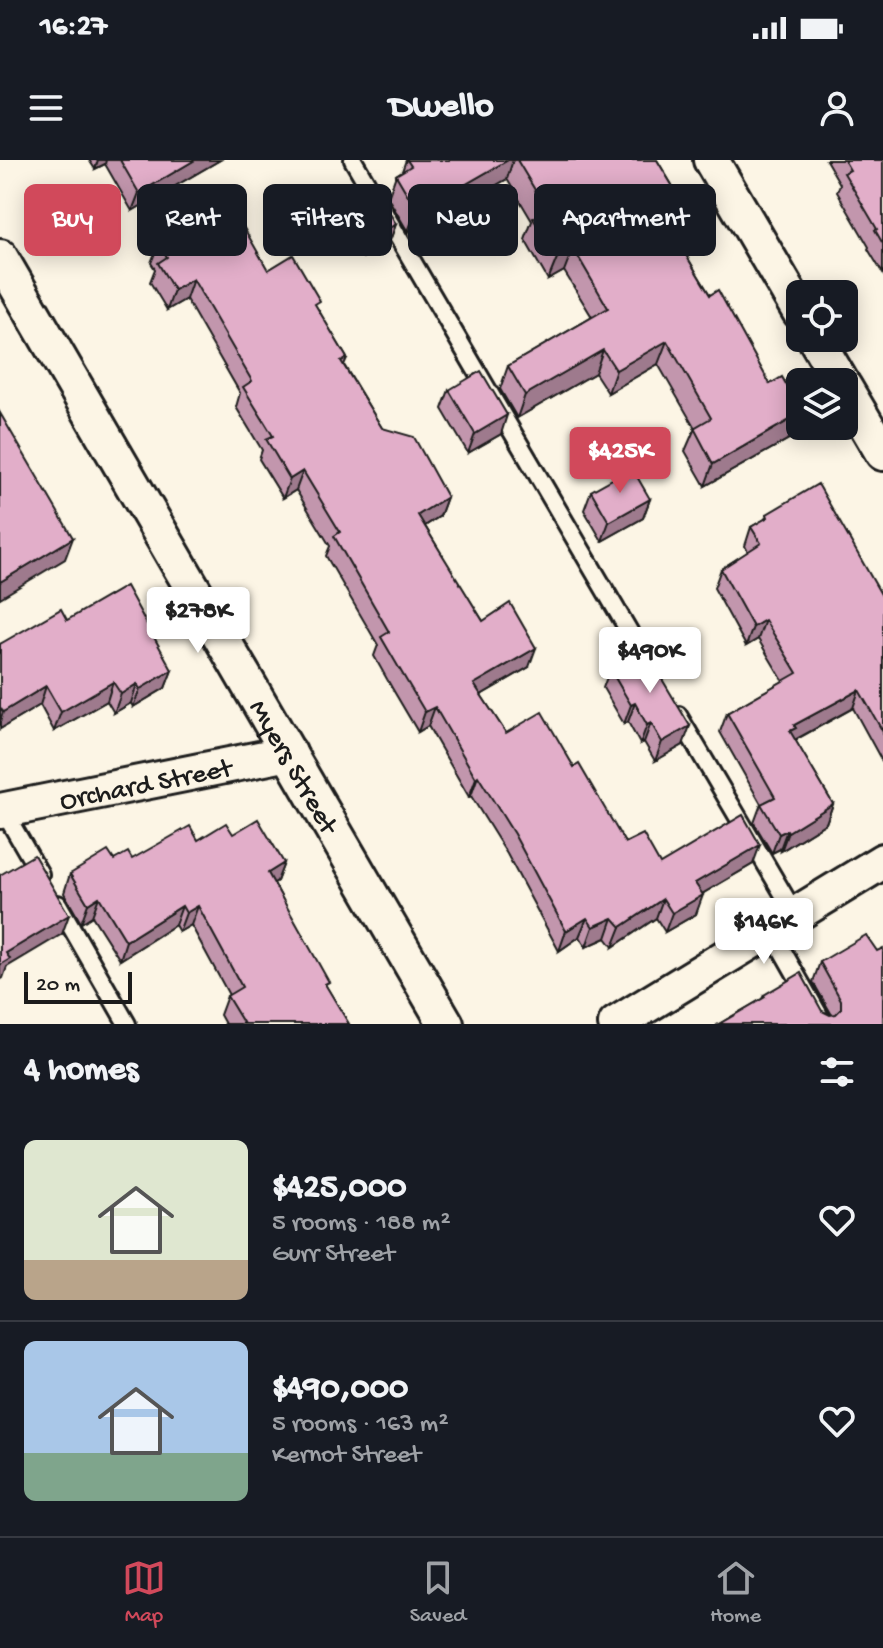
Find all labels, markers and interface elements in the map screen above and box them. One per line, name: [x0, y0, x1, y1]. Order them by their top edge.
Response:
text: 16:27: [40, 11, 107, 46]
icon: menu: [24, 86, 68, 130]
icon: person: [815, 86, 859, 130]
text: Dwello: [389, 87, 494, 130]
chip: Buy: [24, 184, 121, 256]
chip: Rent: [137, 184, 247, 256]
chip: Filters: [263, 184, 392, 256]
chip: New: [408, 184, 518, 256]
chip: Apartment: [534, 184, 716, 256]
map controls: [786, 280, 858, 440]
button: locate: [786, 280, 858, 352]
button: layers: [786, 368, 858, 440]
pin: $425K: [564, 427, 676, 495]
text: $425K: [588, 437, 652, 468]
pin: $278K: [142, 587, 254, 655]
text: $278K: [165, 597, 231, 628]
pin: $490K: [594, 627, 706, 695]
text: $490K: [617, 637, 683, 668]
street label: Myers Street: [240, 695, 345, 843]
street label: Orchard Street: [57, 752, 237, 820]
pin: $146K: [708, 898, 820, 966]
text: $146K: [733, 908, 795, 939]
scale bar: [24, 968, 132, 1004]
text: 20 m: [36, 973, 80, 999]
icon: filters: [815, 1050, 859, 1094]
text: 4 homes: [24, 1052, 138, 1092]
text: $425,000: [272, 1169, 407, 1209]
icon: home: [88, 1172, 184, 1268]
icon: heart: [815, 1198, 859, 1242]
text: 5 rooms · 188 m²: [272, 1209, 450, 1240]
text: Gurr Street: [272, 1240, 395, 1271]
text: $490,000: [272, 1370, 408, 1410]
icon: home: [88, 1373, 184, 1469]
icon: heart: [815, 1399, 859, 1443]
text: 5 rooms · 163 m²: [272, 1410, 449, 1441]
text: Kernot Street: [272, 1441, 421, 1472]
tab: Map: [122, 1556, 166, 1630]
tab: Saved: [410, 1556, 466, 1630]
tab: Home: [710, 1556, 761, 1630]

